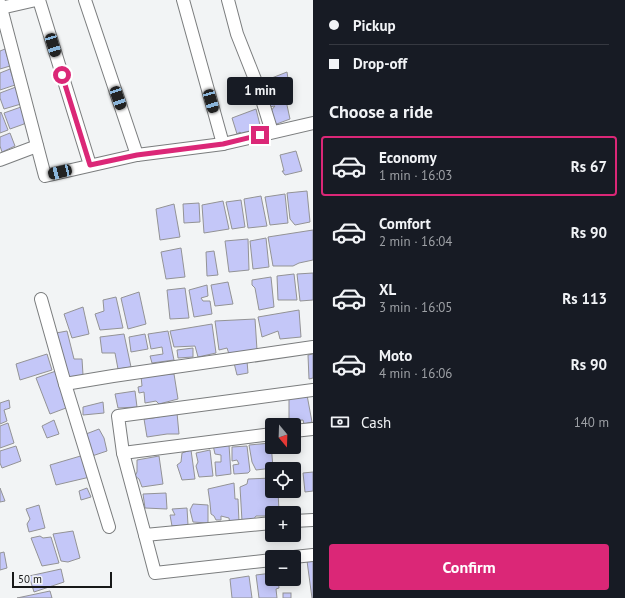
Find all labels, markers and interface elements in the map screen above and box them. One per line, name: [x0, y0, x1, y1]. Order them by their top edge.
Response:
text: Pickup: [353, 16, 396, 35]
car: [44, 32, 62, 58]
text: Drop-off: [353, 54, 407, 73]
route start: [53, 66, 71, 84]
callout: 1 min: [227, 77, 293, 105]
text: 1 min: [244, 82, 276, 99]
car: [108, 85, 128, 111]
car: [202, 88, 220, 114]
text: Choose a ride: [329, 100, 433, 123]
route end: [251, 126, 269, 144]
icon: car: [331, 148, 367, 184]
text: Economy: [379, 148, 437, 167]
text: Rs 67: [571, 157, 607, 176]
car: [47, 163, 73, 181]
text: 1 min · 16:03: [379, 167, 452, 184]
icon: car: [331, 214, 367, 250]
text: Comfort: [379, 214, 431, 233]
text: Rs 90: [571, 223, 607, 242]
text: 2 min · 16:04: [379, 233, 452, 250]
icon: car: [331, 280, 367, 316]
text: XL: [379, 280, 396, 299]
text: Rs 113: [562, 289, 607, 308]
text: 3 min · 16:05: [379, 299, 452, 316]
icon: car: [331, 346, 367, 382]
text: Moto: [379, 346, 412, 365]
text: Rs 90: [571, 355, 607, 374]
text: 4 min · 16:06: [379, 365, 452, 382]
icon: cash: [329, 411, 351, 433]
text: Cash: [361, 413, 391, 432]
text: 140 m: [574, 414, 609, 431]
north arrow: [265, 418, 301, 454]
map controls: [265, 418, 301, 586]
button: locate: [265, 462, 301, 498]
button: +: [265, 506, 301, 542]
button: Confirm: [329, 544, 609, 590]
button: −: [265, 550, 301, 586]
scale bar: [12, 570, 112, 589]
text: 50 m: [18, 572, 42, 586]

